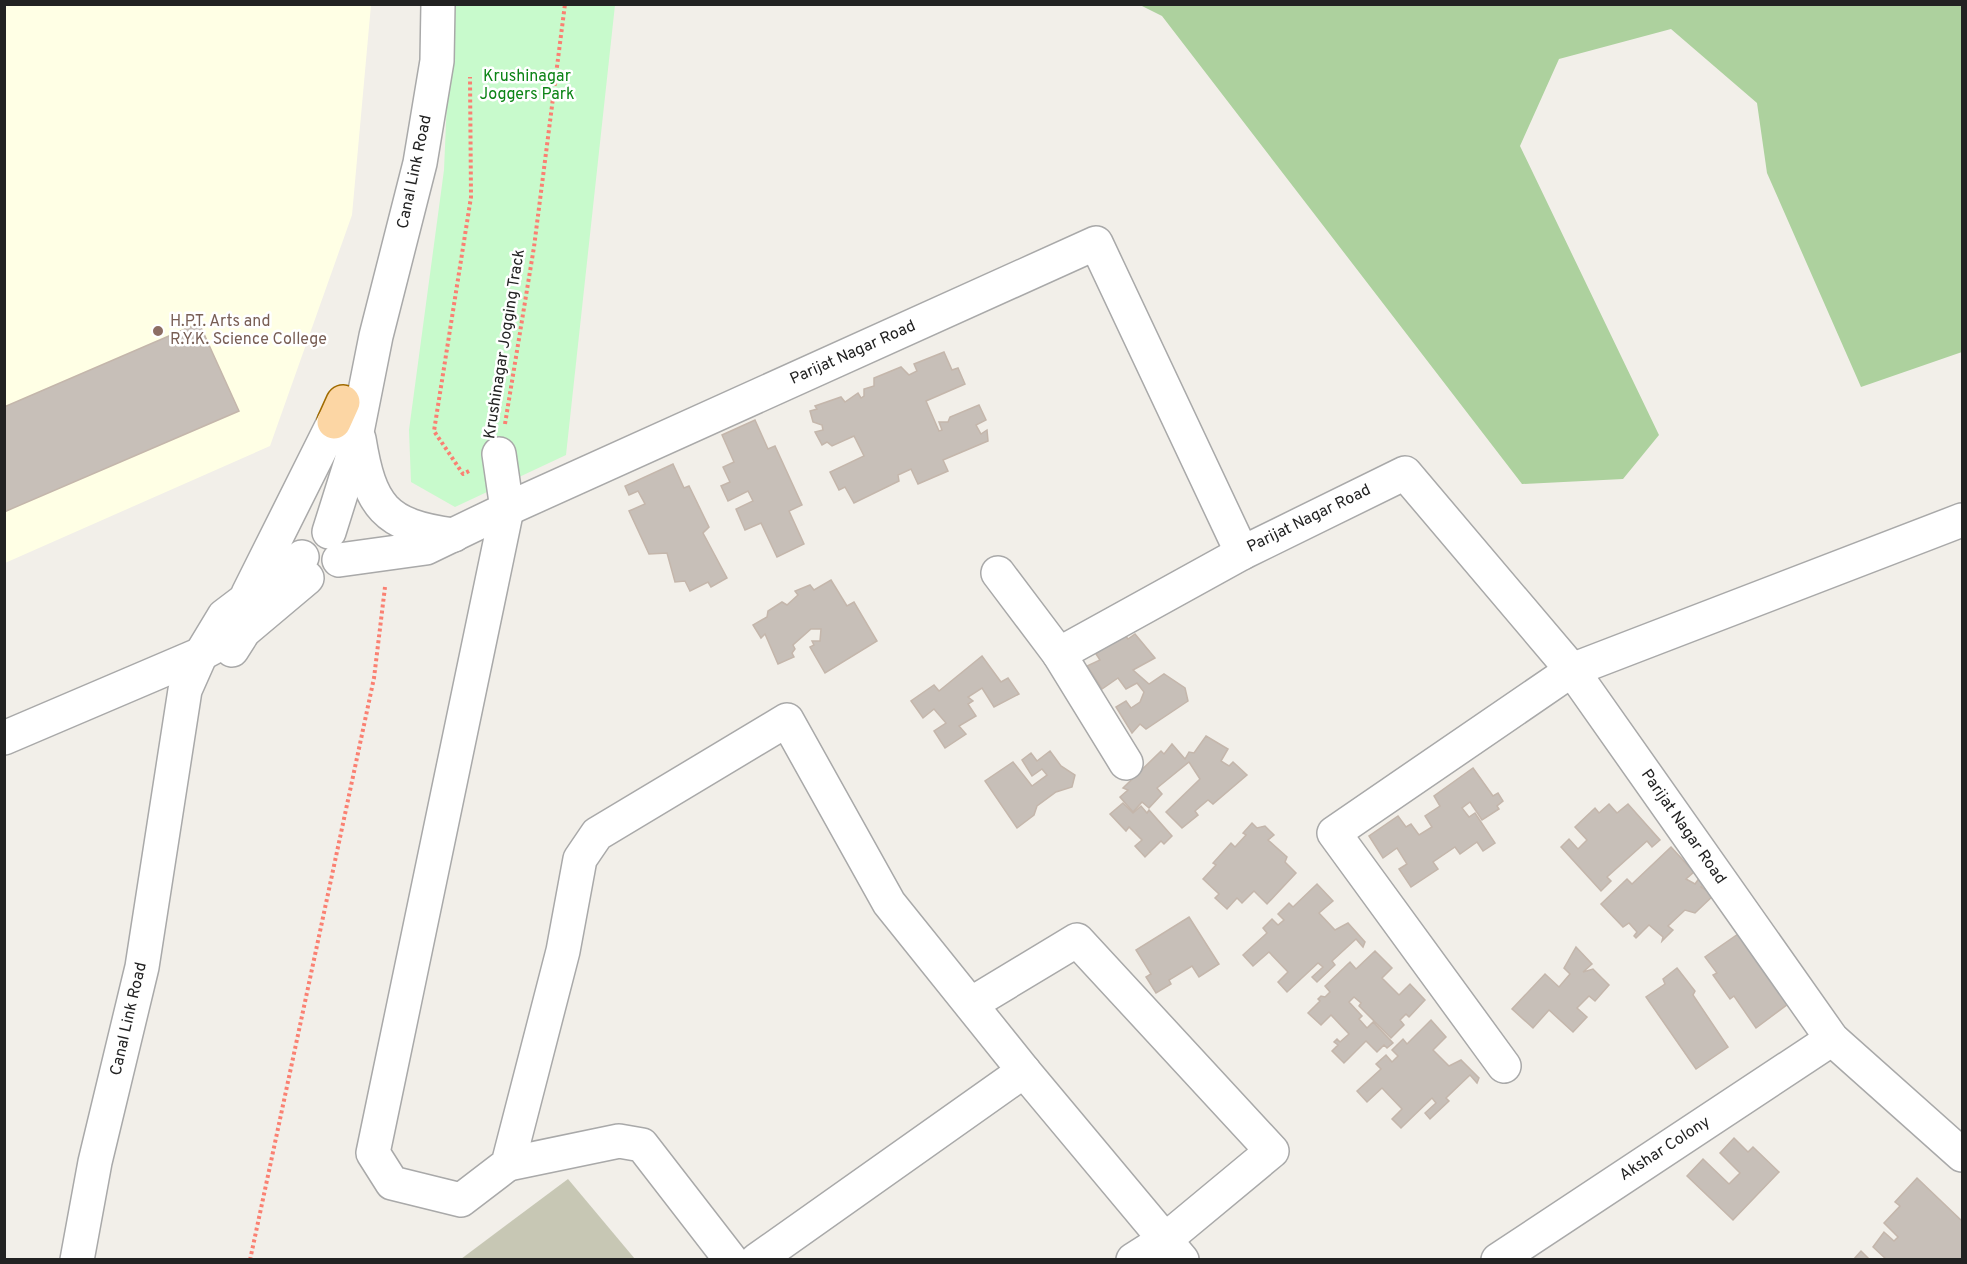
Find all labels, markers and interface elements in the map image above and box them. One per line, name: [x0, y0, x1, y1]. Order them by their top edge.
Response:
park label: Krushinagar Joggers Park: [480, 67, 574, 105]
street label: Canal Link Road: [393, 113, 437, 231]
street label: Krushinagar Jogging Track: [480, 248, 530, 440]
place label: H.P.T. Arts and R.Y.K. Science College: [170, 312, 327, 350]
street label: Parijat Nagar Road: [787, 316, 919, 390]
marker: H.P.T. Arts and R.Y.K. Science College: [151, 324, 165, 338]
street label: Parijat Nagar Road: [1244, 480, 1374, 558]
street label: Parijat Nagar Road: [1636, 766, 1730, 888]
street label: Canal Link Road: [106, 960, 152, 1078]
street label: Akshar Colony: [1616, 1112, 1714, 1186]

